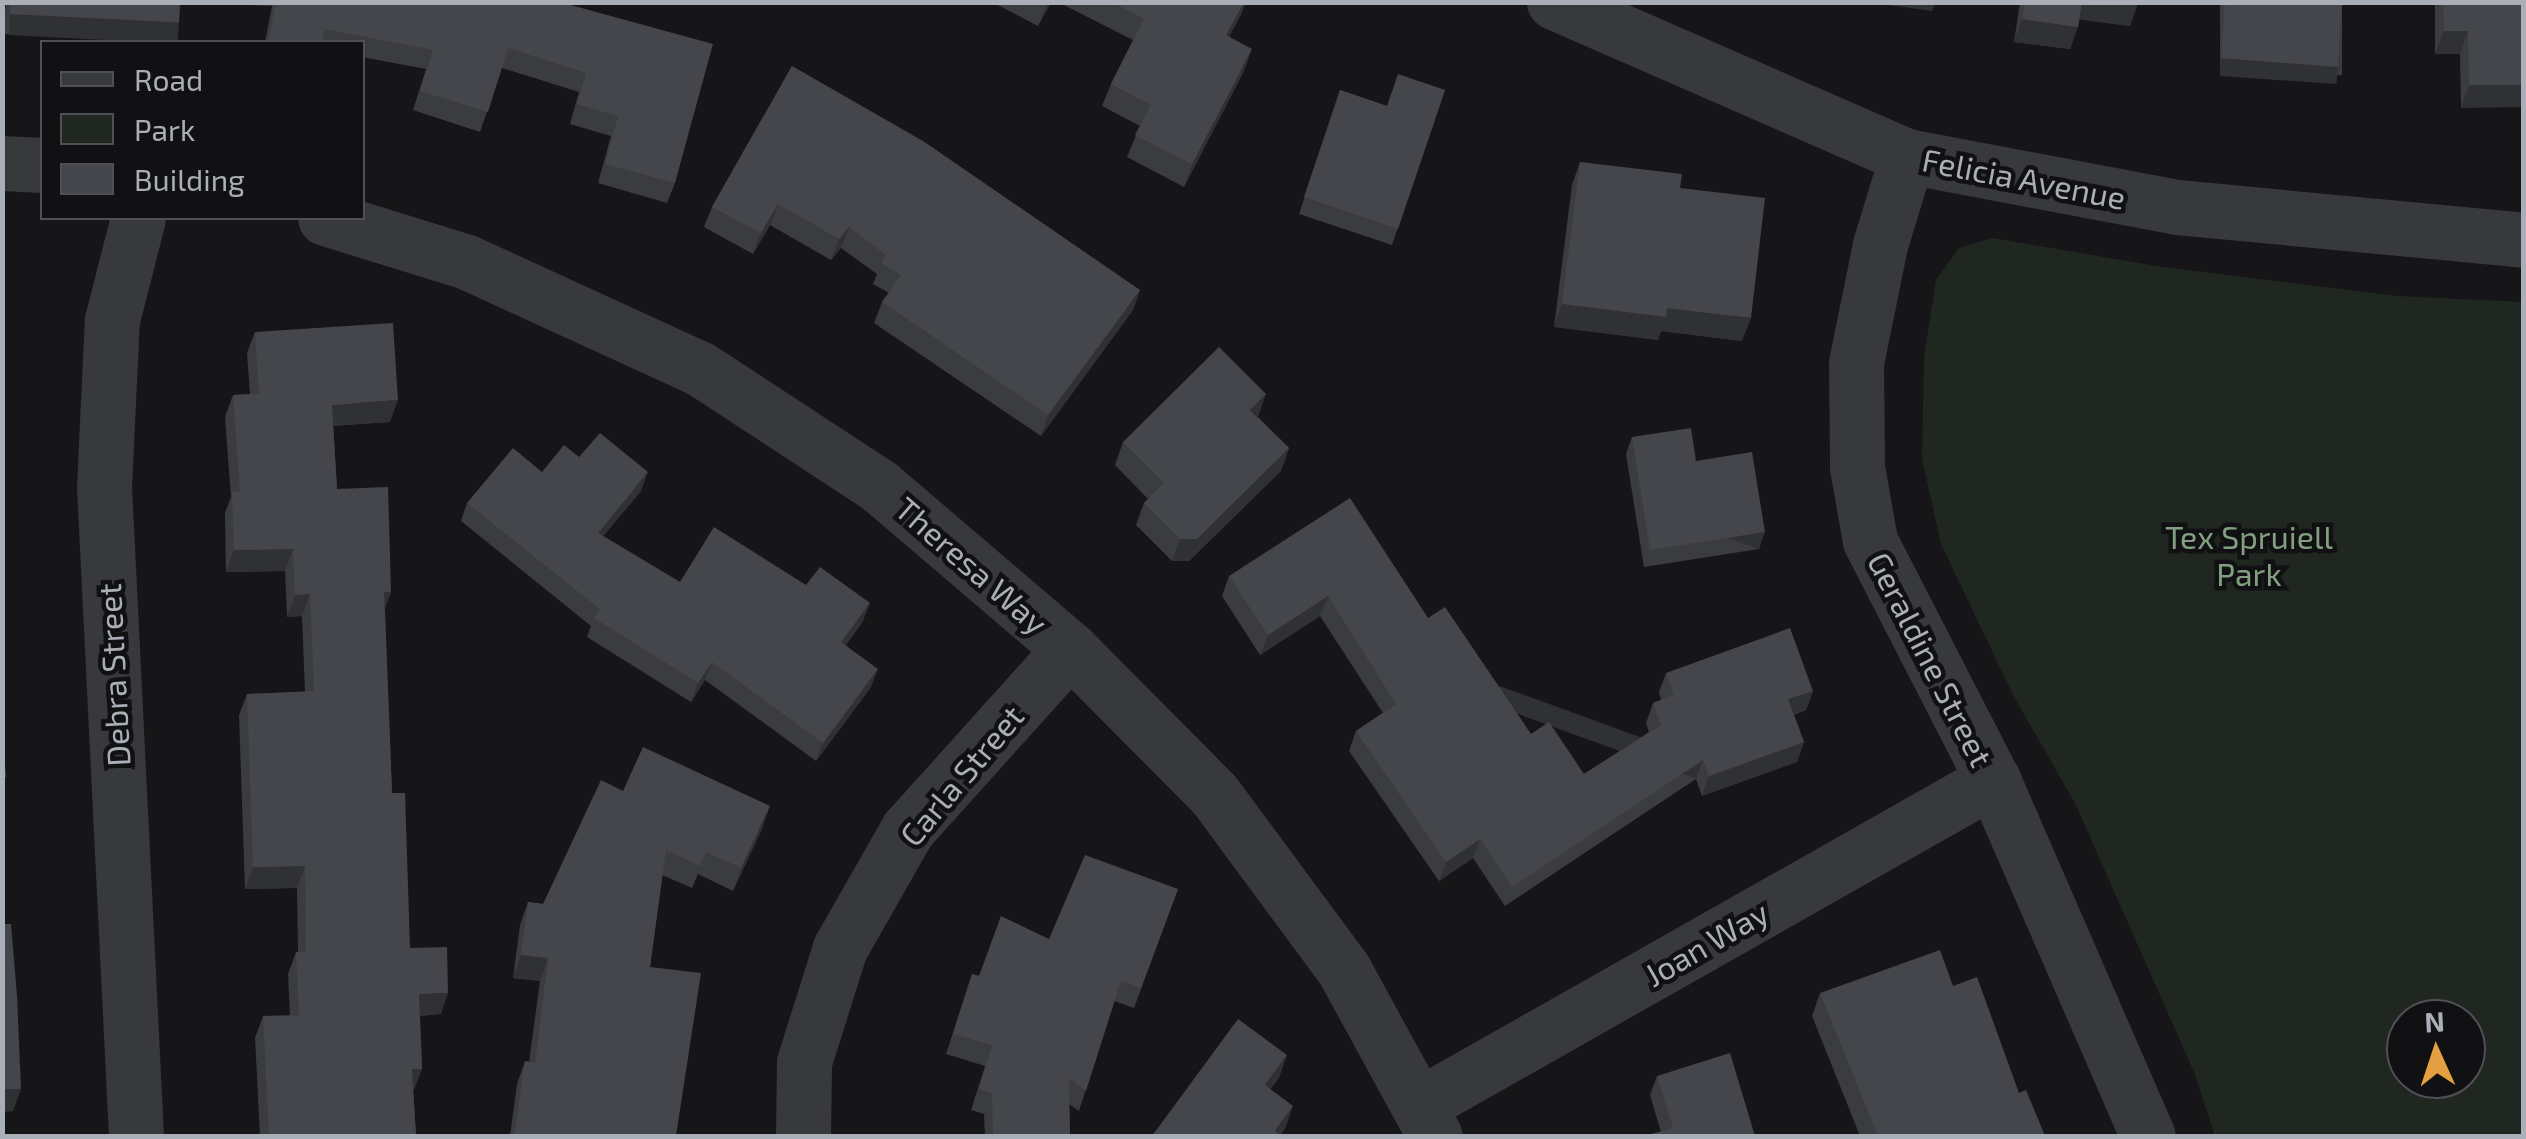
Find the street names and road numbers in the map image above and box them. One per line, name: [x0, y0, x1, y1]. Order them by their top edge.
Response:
street label: Felicia Avenue: [1919, 139, 2129, 217]
street label: Theresa Way: [888, 488, 1056, 642]
street label: Geraldine Street: [1860, 545, 2002, 773]
street label: Debra Street: [89, 583, 137, 767]
street label: Carla Street: [891, 697, 1031, 853]
street label: Joan Way: [1637, 892, 1775, 994]

